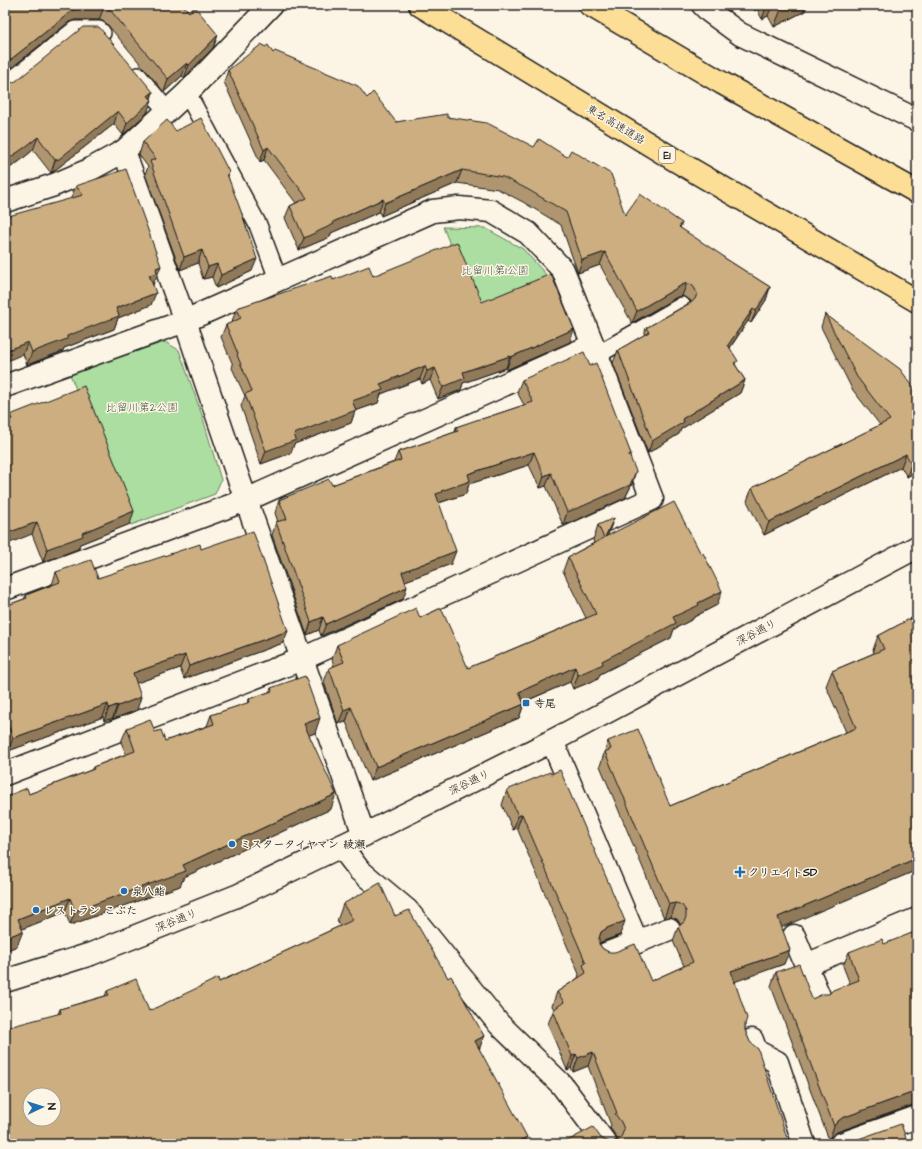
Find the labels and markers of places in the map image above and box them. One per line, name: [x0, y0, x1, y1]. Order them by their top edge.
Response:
place label: 寺尾: [534, 696, 556, 711]
marker: 寺尾: [521, 698, 531, 708]
place label: ミスタータイヤマン 綾瀬: [240, 837, 365, 852]
marker: ミスタータイヤマン 綾瀬: [227, 839, 237, 849]
place label: クリエイトSD: [748, 865, 818, 880]
marker: クリエイトSD: [735, 867, 745, 877]
place label: 泉八鮨: [132, 884, 165, 899]
marker: 泉八鮨: [119, 886, 129, 896]
place label: レストラン こぶた: [44, 903, 137, 918]
marker: レストラン こぶた: [31, 905, 41, 915]

